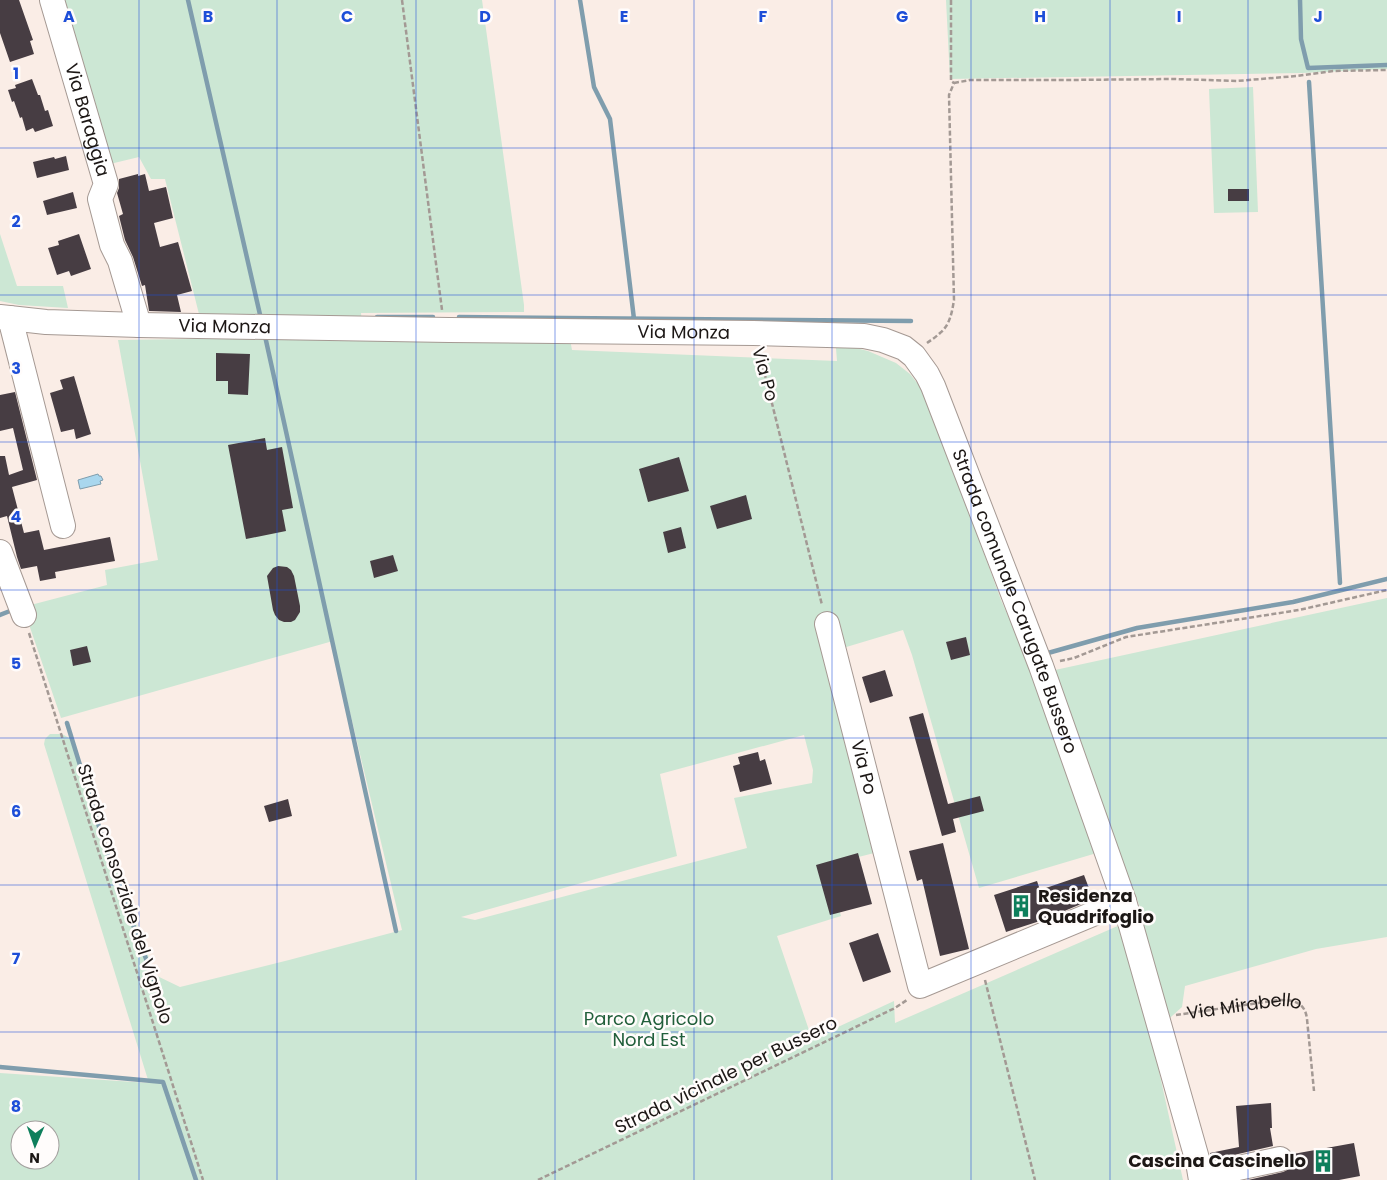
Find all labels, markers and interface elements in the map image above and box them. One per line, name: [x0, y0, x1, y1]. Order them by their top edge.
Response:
text: A: [63, 5, 75, 28]
text: B: [203, 5, 213, 28]
text: C: [341, 5, 353, 28]
text: D: [479, 5, 491, 28]
text: E: [620, 5, 628, 28]
text: F: [759, 5, 768, 28]
text: G: [896, 5, 908, 28]
text: H: [1034, 5, 1046, 28]
text: I: [1177, 5, 1181, 28]
text: J: [1313, 5, 1323, 28]
street label: Via Baraggia: [59, 60, 116, 179]
text: 1: [13, 62, 19, 85]
text: 2: [11, 210, 21, 233]
street label: Via Monza: [178, 313, 271, 339]
street label: Via Monza: [637, 319, 730, 345]
street label: Via Po: [746, 344, 785, 404]
text: 3: [11, 357, 21, 380]
street label: Strada comunale Carugate Bussero: [946, 445, 1084, 757]
text: 4: [11, 505, 22, 528]
text: 5: [11, 652, 21, 675]
street label: Via Po: [845, 737, 883, 797]
street label: Strada consorziale del Vignolo: [72, 761, 179, 1027]
text: 6: [11, 800, 21, 823]
place label: Residenza Quadrifoglio: [1038, 883, 1154, 929]
building icon: Residenza Quadrifoglio: [1008, 893, 1034, 919]
text: 7: [12, 947, 21, 970]
street label: Via Mirabello: [1185, 987, 1306, 1025]
park label: Parco Agricolo Nord Est: [584, 1006, 714, 1052]
street label: Strada vicinale per Bussero: [610, 1010, 841, 1139]
text: 8: [11, 1095, 21, 1118]
north arrow: [10, 1120, 60, 1170]
text: N: [29, 1148, 40, 1168]
place label: Cascina Cascinello: [1128, 1148, 1306, 1173]
building icon: Cascina Cascinello: [1310, 1148, 1336, 1174]

